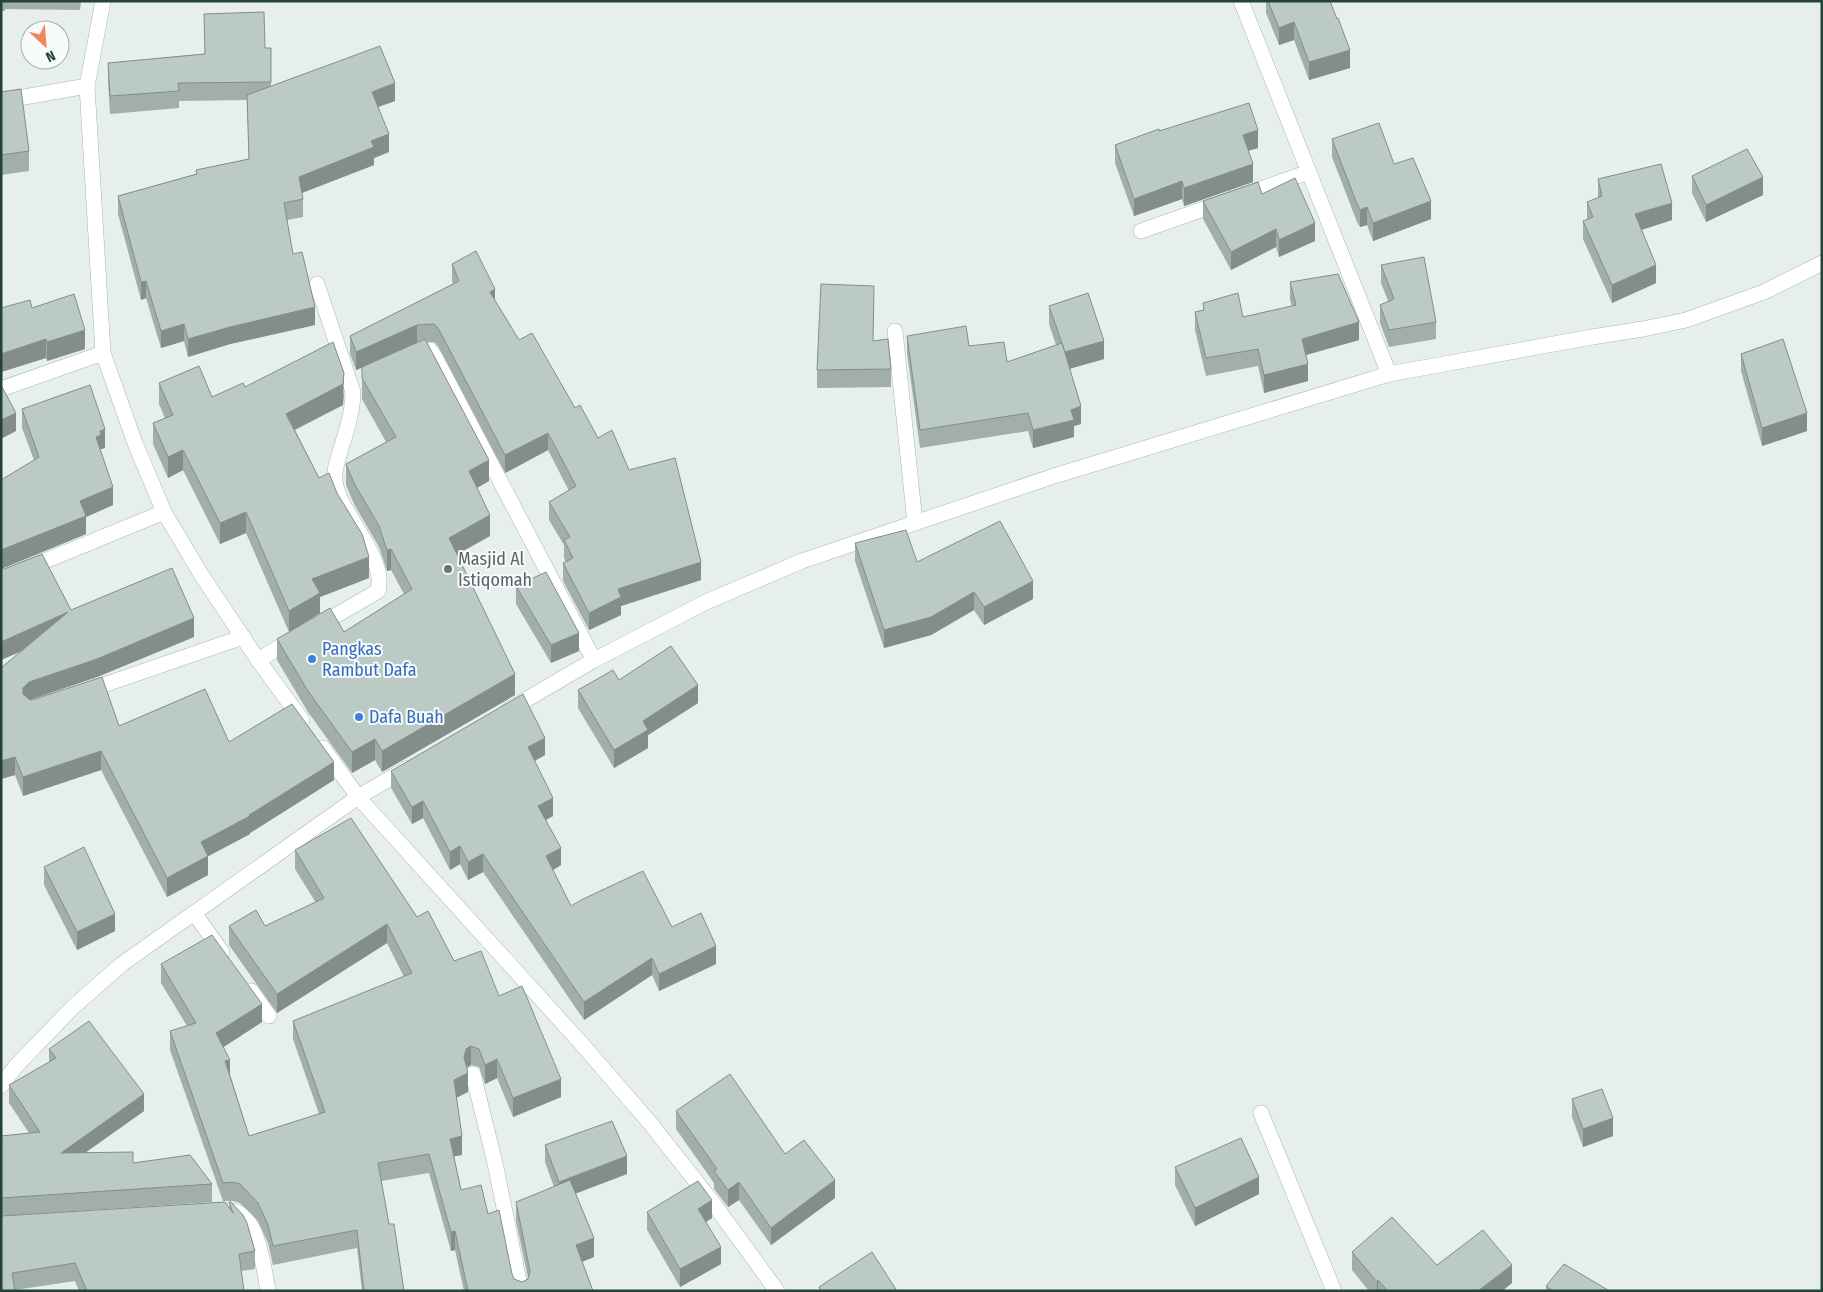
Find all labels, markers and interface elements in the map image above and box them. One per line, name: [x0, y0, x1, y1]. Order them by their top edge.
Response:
north arrow: [20, 20, 70, 70]
text: N: [43, 47, 58, 66]
place label: Masjid Al Istiqomah: [458, 548, 532, 591]
marker: Masjid Al Istiqomah: [442, 563, 454, 575]
place label: Pangkas Rambut Dafa: [322, 638, 417, 681]
marker: Pangkas Rambut Dafa: [306, 653, 318, 665]
place label: Dafa Buah: [369, 706, 444, 728]
marker: Dafa Buah: [353, 711, 365, 723]

